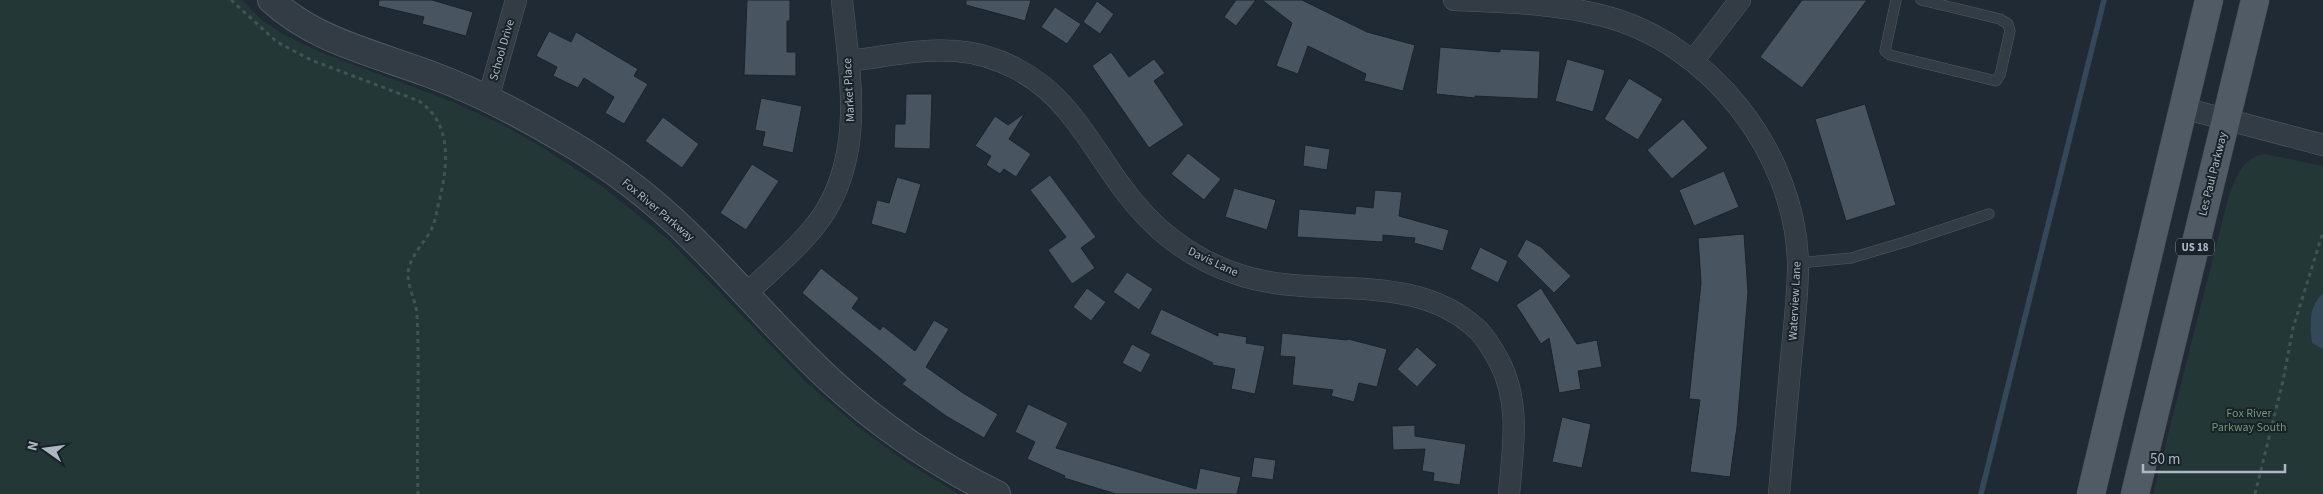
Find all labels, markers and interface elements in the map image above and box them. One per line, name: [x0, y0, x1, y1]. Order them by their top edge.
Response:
street label: School Drive: [485, 17, 519, 83]
street label: Market Place: [839, 58, 859, 122]
street label: Les Paul Parkway: [2194, 130, 2232, 218]
street label: Fox River Parkway: [618, 174, 698, 246]
road number: US 18: [2176, 238, 2214, 256]
street label: Davis Lane: [1185, 243, 1241, 281]
street label: Waterview Lane: [1784, 261, 1806, 341]
park label: Fox River Parkway South: [2211, 405, 2287, 436]
north arrow: [20, 424, 70, 474]
text: N: [23, 439, 44, 453]
scale bar: [2143, 442, 2286, 474]
text: 50 m: [2150, 449, 2180, 470]

